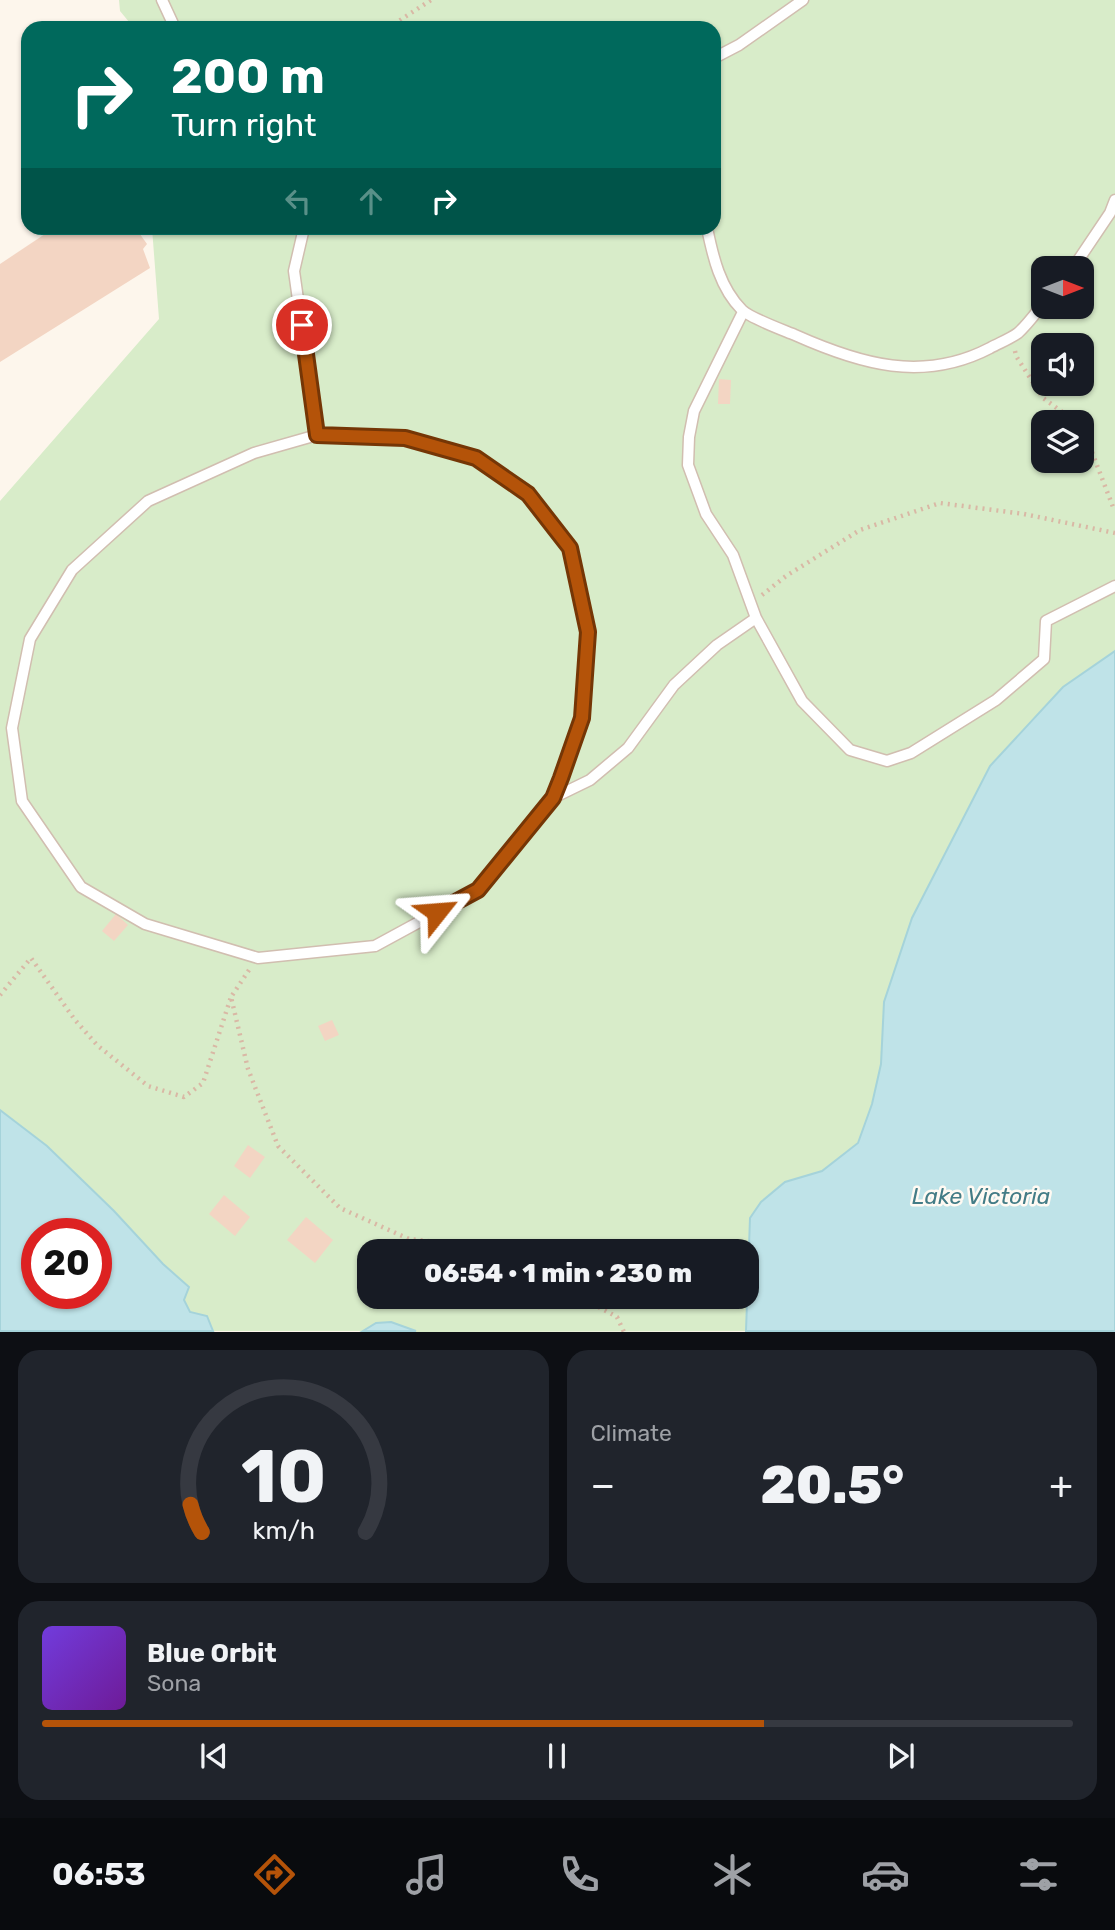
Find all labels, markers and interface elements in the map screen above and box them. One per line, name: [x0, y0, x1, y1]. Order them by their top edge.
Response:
text: 200 m: [171, 47, 325, 105]
icon: right: [56, 49, 147, 140]
text: Turn right: [171, 106, 316, 144]
icon: left: [279, 182, 317, 220]
icon: ahead: [352, 182, 390, 220]
icon: right: [425, 182, 463, 220]
north arrow: [1031, 256, 1094, 318]
map controls: [1031, 256, 1094, 473]
pin: [272, 295, 332, 355]
icon: arrive: [283, 306, 321, 344]
button: sound: [1031, 333, 1094, 396]
button: layers: [1031, 410, 1094, 473]
position arrow: [400, 875, 474, 949]
water label: Lake Victoria: [912, 1182, 1050, 1210]
speed limit sign: 20: [21, 1218, 112, 1309]
text: 06:54 · 1 min · 230 m: [424, 1258, 692, 1289]
text: Climate: [591, 1419, 672, 1447]
text: 10: [240, 1435, 326, 1521]
text: 20.5°: [761, 1454, 904, 1516]
text: −: [591, 1462, 615, 1508]
text: +: [1049, 1462, 1073, 1508]
text: km/h: [252, 1516, 314, 1545]
text: Blue Orbit: [147, 1638, 277, 1669]
text: Sona: [147, 1669, 201, 1697]
icon: previous: [195, 1737, 233, 1775]
icon: pause: [538, 1737, 576, 1775]
icon: next: [882, 1737, 920, 1775]
icon: directions: [250, 1850, 299, 1899]
icon: music: [402, 1850, 451, 1899]
icon: phone: [555, 1850, 604, 1899]
icon: climate: [708, 1850, 757, 1899]
icon: car: [861, 1850, 910, 1899]
icon: filters: [1014, 1850, 1063, 1899]
text: 06:53: [52, 1855, 146, 1893]

